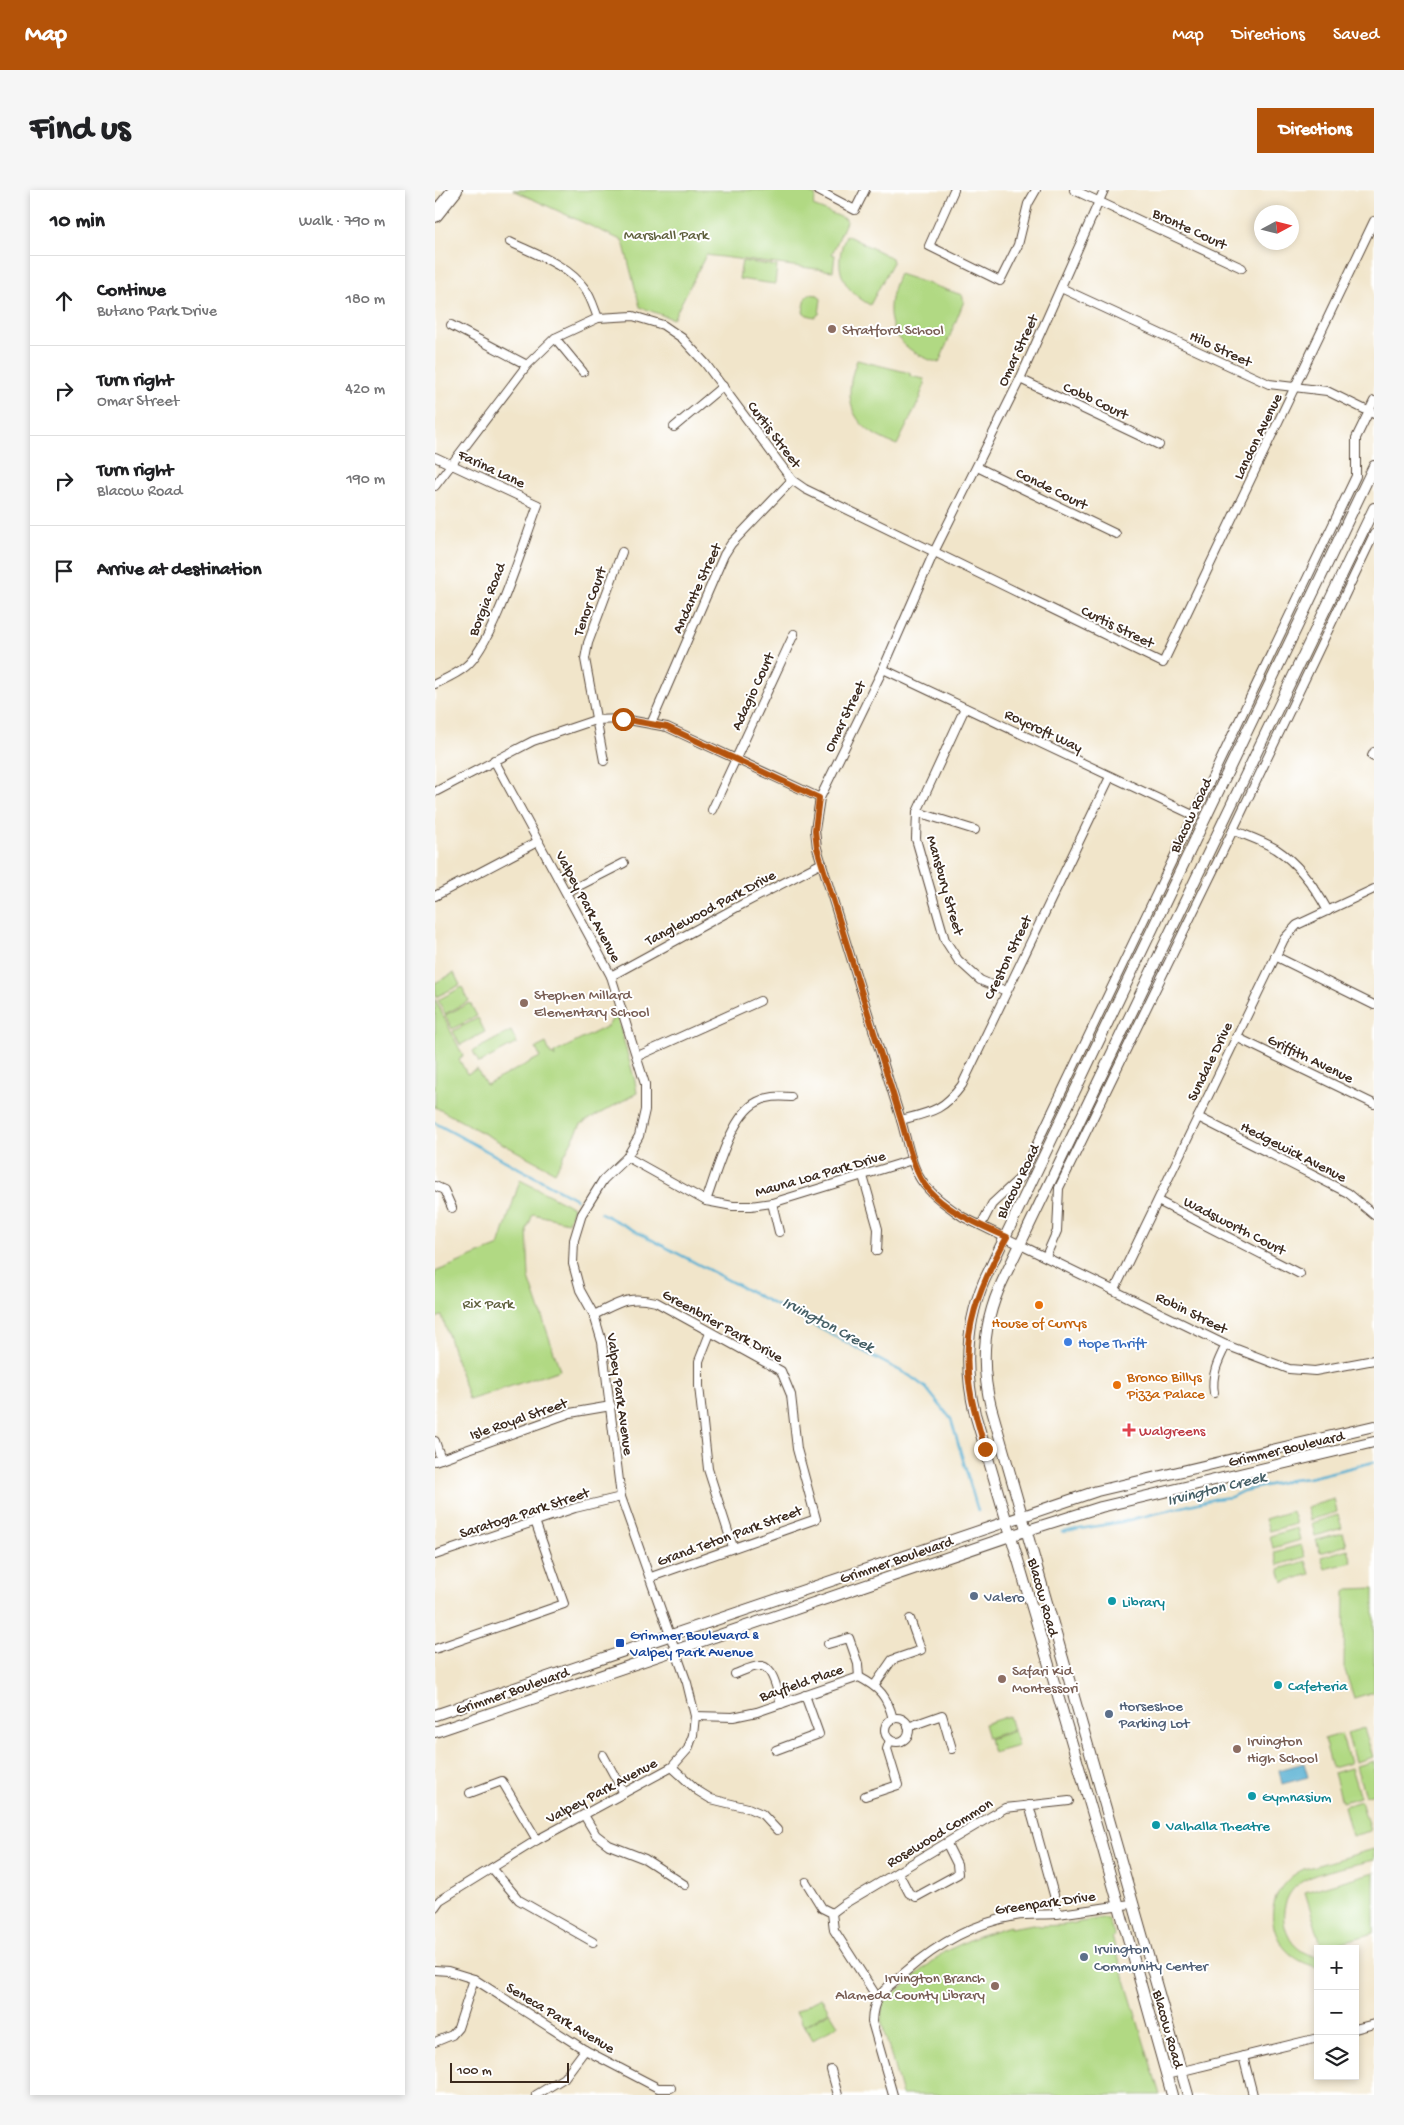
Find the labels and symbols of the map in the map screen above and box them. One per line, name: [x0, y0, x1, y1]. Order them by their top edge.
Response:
street label: Bronte Court: [1148, 204, 1231, 256]
north arrow: [1254, 205, 1299, 250]
park label: Marshall Park: [624, 227, 710, 245]
street label: Omar Street: [994, 311, 1044, 389]
place label: Stratford School: [842, 322, 944, 340]
marker: Stratford School: [826, 323, 838, 335]
street label: Hilo Street: [1186, 328, 1256, 373]
street label: Cobb Court: [1060, 379, 1132, 425]
street label: Landon Avenue: [1230, 391, 1287, 483]
street label: Curtis Street: [742, 398, 805, 474]
street label: Farina Lane: [454, 446, 528, 493]
street label: Conde Court: [1012, 465, 1092, 516]
street label: Andante Street: [669, 539, 727, 637]
street label: Borgia Road: [465, 559, 511, 640]
street label: Tenor Court: [570, 563, 612, 639]
street label: Curtis Street: [1078, 602, 1158, 654]
street label: Adagio Court: [728, 649, 780, 733]
street label: Omar Street: [821, 677, 872, 755]
street label: Roycroft Way: [1001, 706, 1086, 758]
route start: [612, 708, 635, 731]
street label: Blacow Road: [1166, 775, 1217, 857]
street label: Mansbury Street: [921, 834, 967, 939]
street label: Valpey Park Avenue: [550, 847, 624, 966]
street label: Tanglewood Park Drive: [642, 867, 779, 951]
street label: Creston Street: [981, 911, 1038, 1003]
place label: Stephen Millard Elementary School: [534, 987, 650, 1022]
marker: Stephen Millard Elementary School: [518, 997, 530, 1009]
street label: Sundale Drive: [1184, 1019, 1238, 1104]
street label: Griffith Avenue: [1264, 1031, 1356, 1088]
street label: Hedgewick Avenue: [1237, 1118, 1349, 1187]
street label: Blacow Road: [993, 1141, 1045, 1223]
street label: Mauna Loa Park Drive: [753, 1148, 888, 1202]
street label: Wadsworth Court: [1180, 1193, 1290, 1261]
street label: Greenbrier Park Drive: [658, 1286, 786, 1368]
street label: Robin Street: [1152, 1289, 1232, 1340]
water label: Irvington Creek: [778, 1294, 878, 1359]
park label: Rix Park: [462, 1296, 515, 1314]
marker: House of Currys: [1033, 1299, 1045, 1311]
place label: House of Currys: [992, 1315, 1087, 1333]
street label: Valpey Park Avenue: [601, 1331, 637, 1457]
place label: Hope Thrift: [1078, 1335, 1148, 1353]
marker: Hope Thrift: [1062, 1336, 1074, 1348]
place label: Bronco Billys Pizza Palace: [1126, 1369, 1205, 1404]
marker: Bronco Billys Pizza Palace: [1111, 1379, 1123, 1391]
street label: Isle Royal Street: [468, 1394, 572, 1445]
place label: Walgreens: [1139, 1423, 1206, 1441]
marker: Walgreens: [1123, 1424, 1135, 1436]
street label: Grimmer Boulevard: [1227, 1428, 1347, 1472]
route end: [974, 1438, 997, 1461]
water label: Irvington Creek: [1166, 1469, 1270, 1512]
street label: Saratoga Park Street: [457, 1484, 594, 1543]
street label: Grand Teton Park Street: [655, 1502, 806, 1571]
street label: Grimmer Boulevard: [838, 1533, 957, 1589]
street label: Blacow Road: [1022, 1556, 1062, 1640]
place label: Valero: [983, 1589, 1025, 1607]
marker: Valero: [968, 1590, 980, 1602]
place label: Library: [1122, 1594, 1166, 1612]
marker: Library: [1106, 1595, 1118, 1607]
place label: Grimmer Boulevard & Valpey Park Avenue: [629, 1627, 759, 1662]
marker: Grimmer Boulevard & Valpey Park Avenue: [614, 1637, 626, 1649]
street label: Bayfield Place: [756, 1661, 846, 1707]
place label: Safari Kid Montessori: [1012, 1663, 1079, 1698]
street label: Grimmer Boulevard: [454, 1664, 573, 1720]
marker: Safari Kid Montessori: [996, 1673, 1008, 1685]
place label: Cafeteria: [1288, 1678, 1348, 1696]
marker: Cafeteria: [1272, 1679, 1284, 1691]
place label: Horseshoe Parking Lot: [1118, 1698, 1191, 1733]
marker: Horseshoe Parking Lot: [1103, 1708, 1115, 1720]
place label: Irvington High School: [1247, 1733, 1318, 1768]
marker: Irvington High School: [1231, 1743, 1243, 1755]
street label: Valpey Park Avenue: [542, 1755, 661, 1829]
place label: Gymnasium: [1262, 1789, 1332, 1807]
marker: Gymnasium: [1246, 1790, 1258, 1802]
street label: Rosewood Common: [884, 1795, 996, 1872]
place label: Valhalla Theatre: [1165, 1818, 1270, 1836]
marker: Valhalla Theatre: [1150, 1819, 1162, 1831]
street label: Greenpark Drive: [994, 1888, 1097, 1920]
place label: Irvington Community Center: [1094, 1941, 1210, 1976]
marker: Irvington Community Center: [1078, 1951, 1090, 1963]
place label: Irvington Branch Alameda County Library: [835, 1970, 986, 2005]
street label: Seneca Park Avenue: [502, 1979, 618, 2058]
marker: Irvington Branch Alameda County Library: [989, 1980, 1001, 1992]
street label: Blacow Road: [1147, 1988, 1187, 2072]
scale bar: [450, 2060, 569, 2083]

